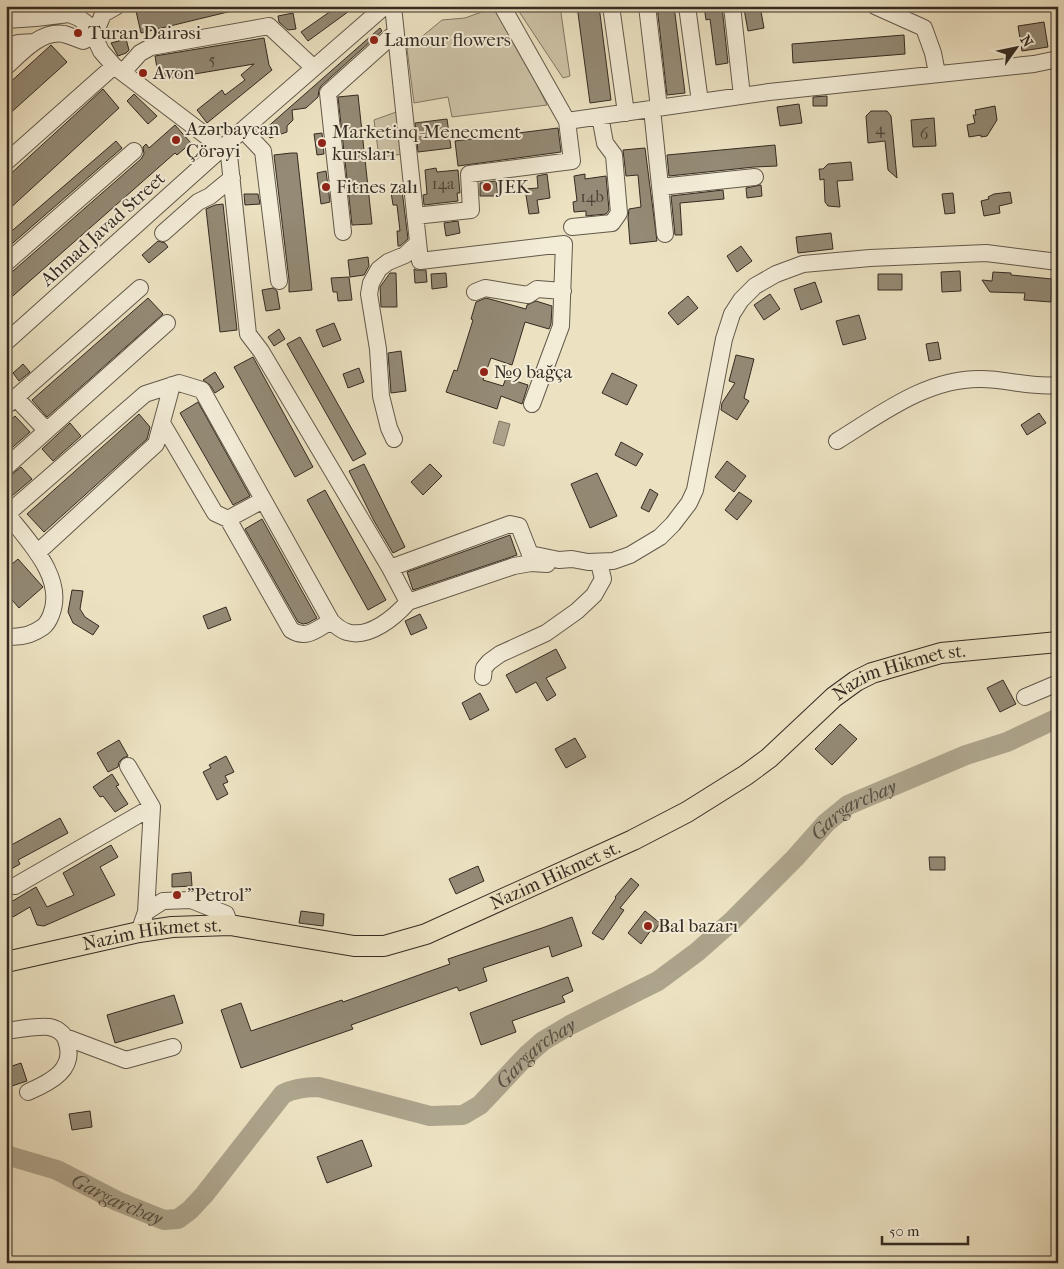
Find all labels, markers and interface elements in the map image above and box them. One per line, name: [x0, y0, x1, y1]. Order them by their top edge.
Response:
place label: Turan Dairəsi: [88, 22, 202, 44]
north arrow: [992, 22, 1042, 72]
marker: Turan Dairəsi: [72, 27, 84, 39]
place label: Lamour flowers: [384, 29, 511, 51]
text: N: [1016, 32, 1037, 51]
marker: Lamour flowers: [368, 34, 380, 46]
house number: 5: [209, 50, 216, 69]
place label: Avon: [152, 62, 195, 84]
marker: Avon: [137, 67, 149, 79]
place label: Azərbaycan Çörəyi: [185, 118, 280, 163]
house number: 4: [875, 119, 885, 138]
place label: Marketinq-Menecment kursları: [332, 121, 521, 165]
house number: 6: [920, 124, 929, 143]
marker: Azərbaycan Çörəyi: [170, 134, 182, 146]
marker: Marketinq-Menecment kursları: [316, 137, 328, 149]
street label: Ahmad Javad Street: [35, 167, 170, 291]
house number: 14a: [432, 174, 455, 193]
place label: Fitnes zalı: [336, 176, 418, 198]
place label: JEK: [495, 176, 531, 198]
marker: Fitnes zalı: [320, 181, 332, 193]
marker: JEK: [481, 181, 493, 193]
house number: 14b: [580, 187, 604, 206]
place label: №9 bağça: [494, 361, 572, 383]
marker: №9 bağça: [478, 366, 490, 378]
street label: Nazim Hikmet st.: [828, 640, 967, 705]
water label: Gargarchay: [805, 774, 900, 844]
street label: Nazim Hikmet st.: [487, 836, 624, 914]
place label: "Petrol": [187, 884, 252, 906]
marker: "Petrol": [171, 889, 183, 901]
street label: Nazim Hikmet st.: [80, 914, 222, 955]
place label: Bal bazarı: [658, 915, 738, 937]
marker: Bal bazarı: [642, 920, 654, 932]
water label: Gargarchay: [490, 1013, 580, 1093]
water label: Gargarchay: [68, 1168, 167, 1230]
scale bar: [882, 1214, 968, 1246]
text: 50 m: [889, 1222, 920, 1240]

